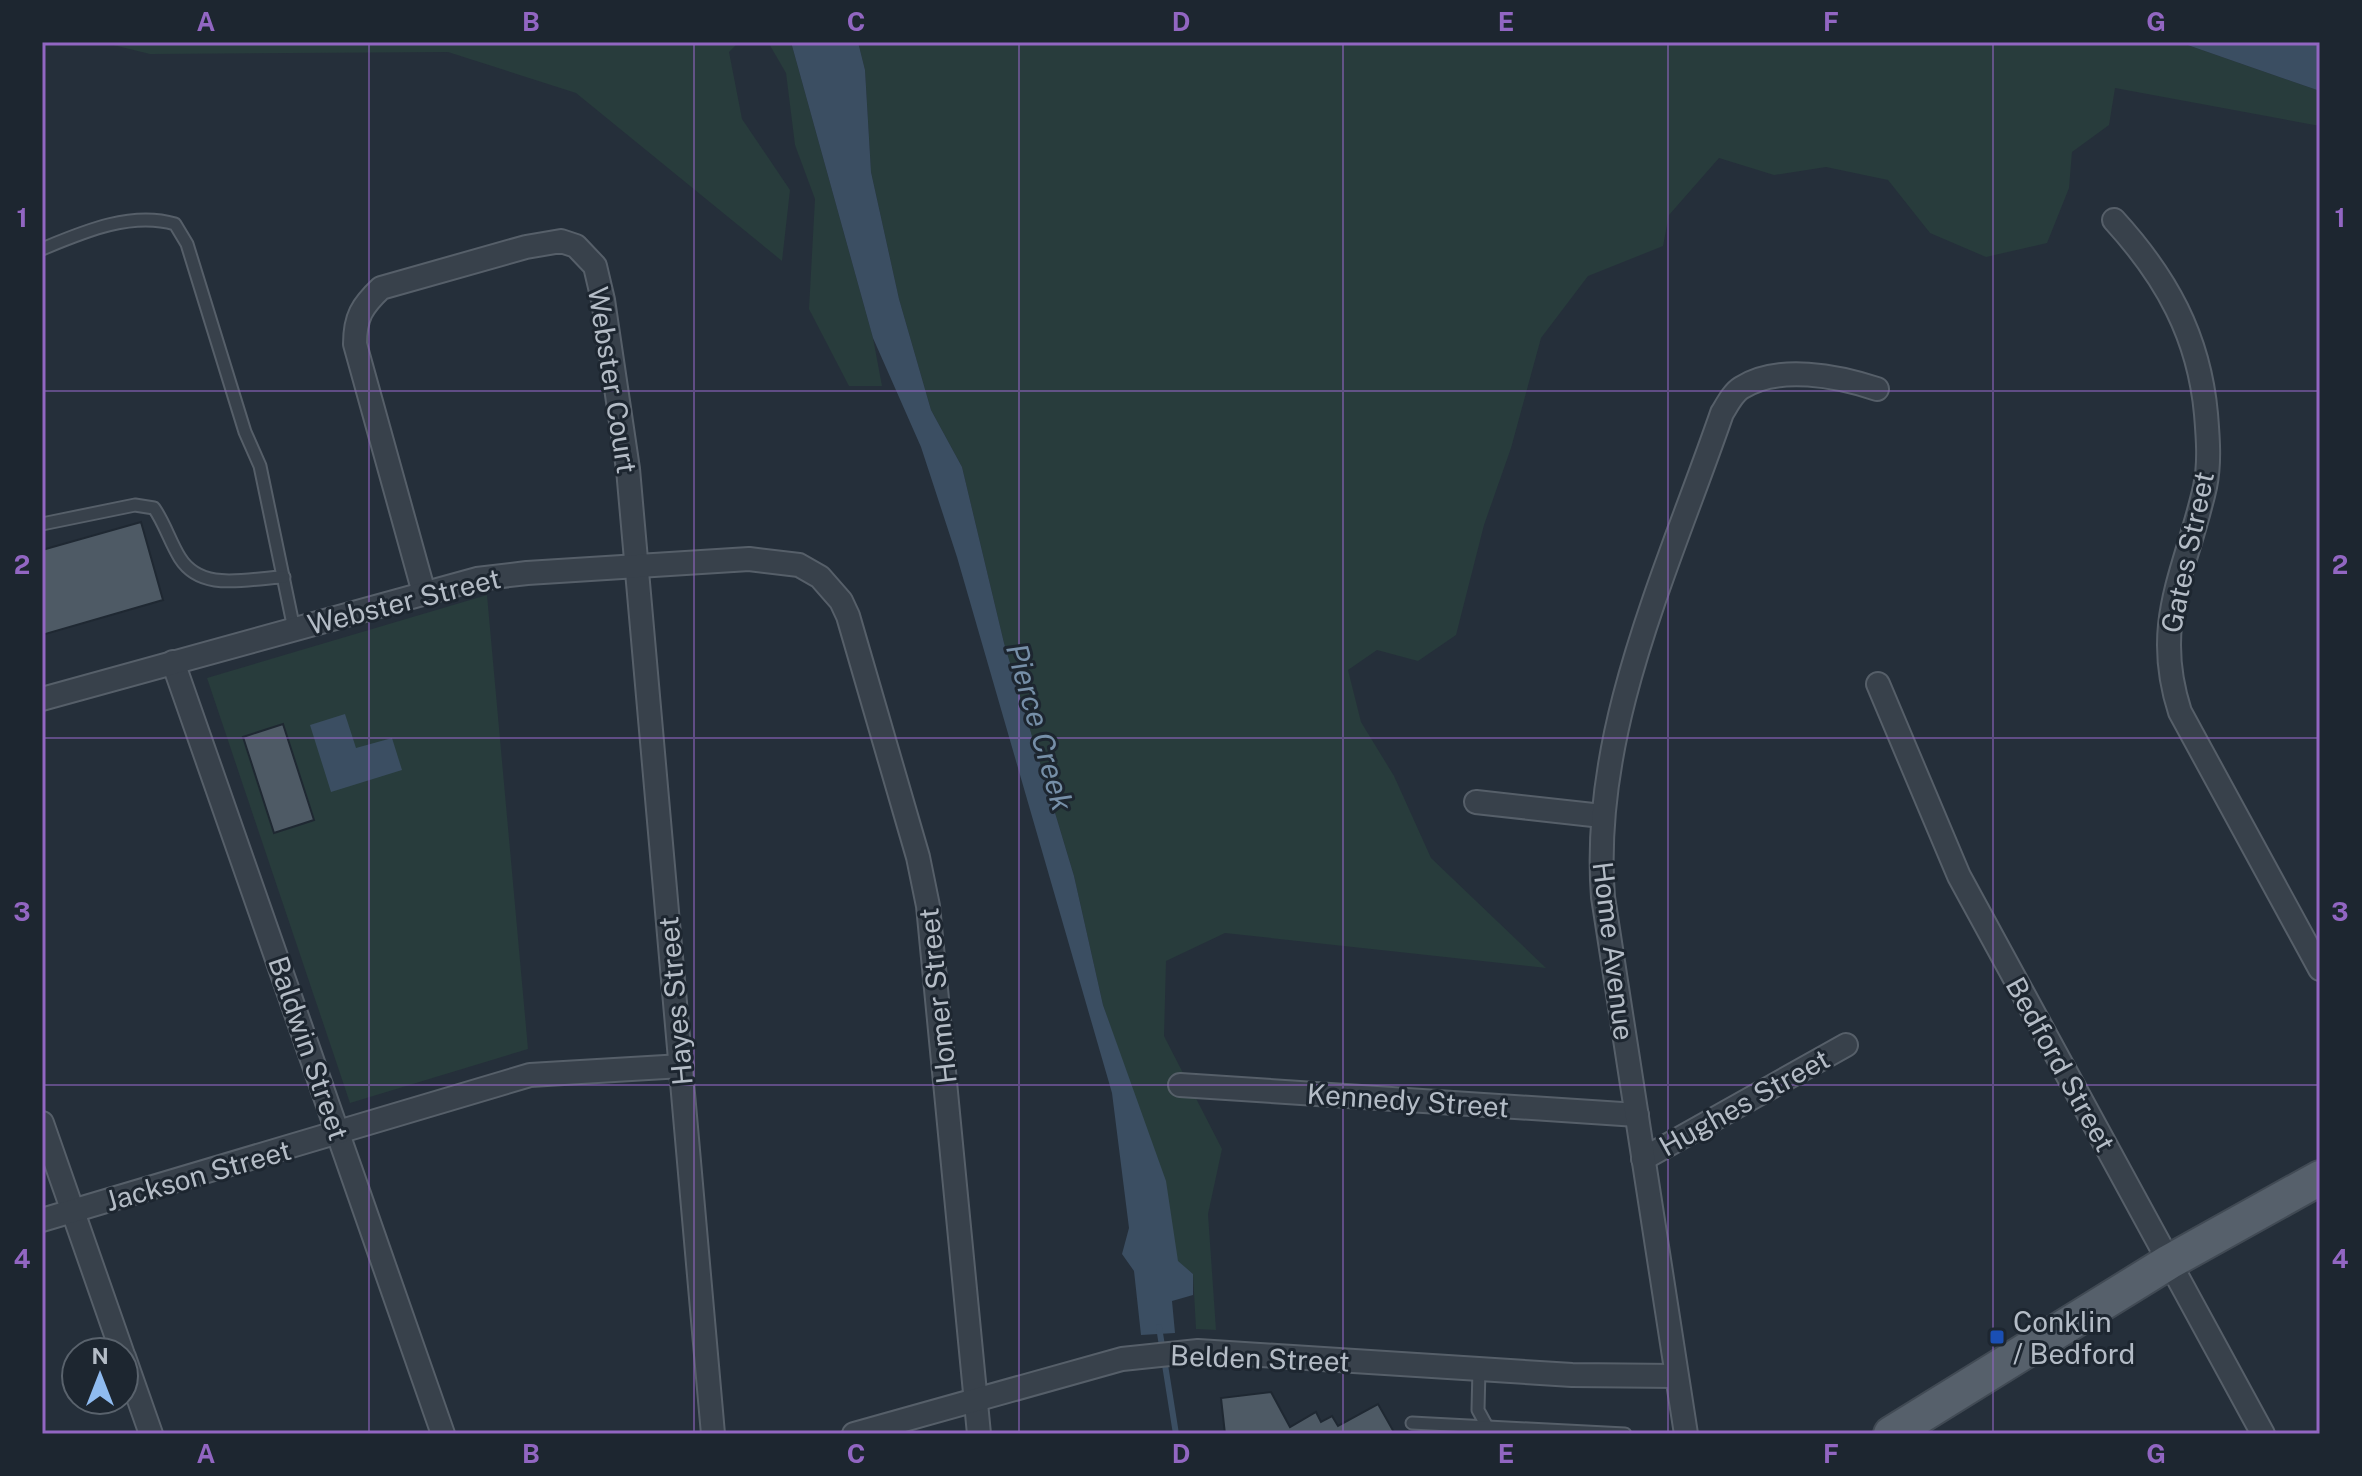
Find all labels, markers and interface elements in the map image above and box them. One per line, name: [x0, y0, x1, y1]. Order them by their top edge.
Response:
text: A: [197, 6, 216, 37]
text: B: [522, 6, 540, 37]
text: C: [847, 6, 865, 37]
text: D: [1172, 6, 1190, 37]
text: E: [1498, 6, 1514, 37]
text: F: [1823, 6, 1839, 37]
text: G: [2146, 6, 2166, 37]
text: 1: [16, 202, 28, 233]
text: 1: [2334, 202, 2346, 233]
street label: Webster Court: [582, 284, 644, 476]
street label: Gates Street: [2154, 468, 2220, 636]
text: 2: [14, 549, 30, 580]
text: 2: [2332, 549, 2348, 580]
street label: Webster Street: [304, 561, 504, 641]
water label: Pierce Creek: [999, 639, 1081, 815]
street label: Home Avenue: [1587, 860, 1641, 1042]
text: 3: [13, 896, 31, 927]
text: 3: [2331, 896, 2349, 927]
street label: Homer Street: [911, 906, 963, 1086]
street label: Hayes Street: [651, 915, 699, 1087]
street label: Baldwin Street: [262, 952, 356, 1144]
street label: Bedford Street: [1999, 971, 2123, 1157]
street label: Hughes Street: [1653, 1042, 1835, 1162]
street label: Kennedy Street: [1306, 1076, 1510, 1124]
street label: Jackson Street: [101, 1133, 295, 1217]
text: 4: [13, 1243, 31, 1274]
text: 4: [2331, 1243, 2349, 1274]
place label: Conklin / Bedford: [2013, 1305, 2135, 1370]
marker: Conklin / Bedford: [1988, 1328, 2006, 1346]
north arrow: [60, 1336, 140, 1416]
street label: Belden Street: [1170, 1338, 1350, 1378]
text: N: [91, 1343, 109, 1369]
text: A: [197, 1438, 216, 1469]
text: B: [522, 1438, 540, 1469]
text: C: [847, 1438, 865, 1469]
text: D: [1172, 1438, 1190, 1469]
text: E: [1498, 1438, 1514, 1469]
text: F: [1823, 1438, 1839, 1469]
text: G: [2146, 1438, 2166, 1469]

